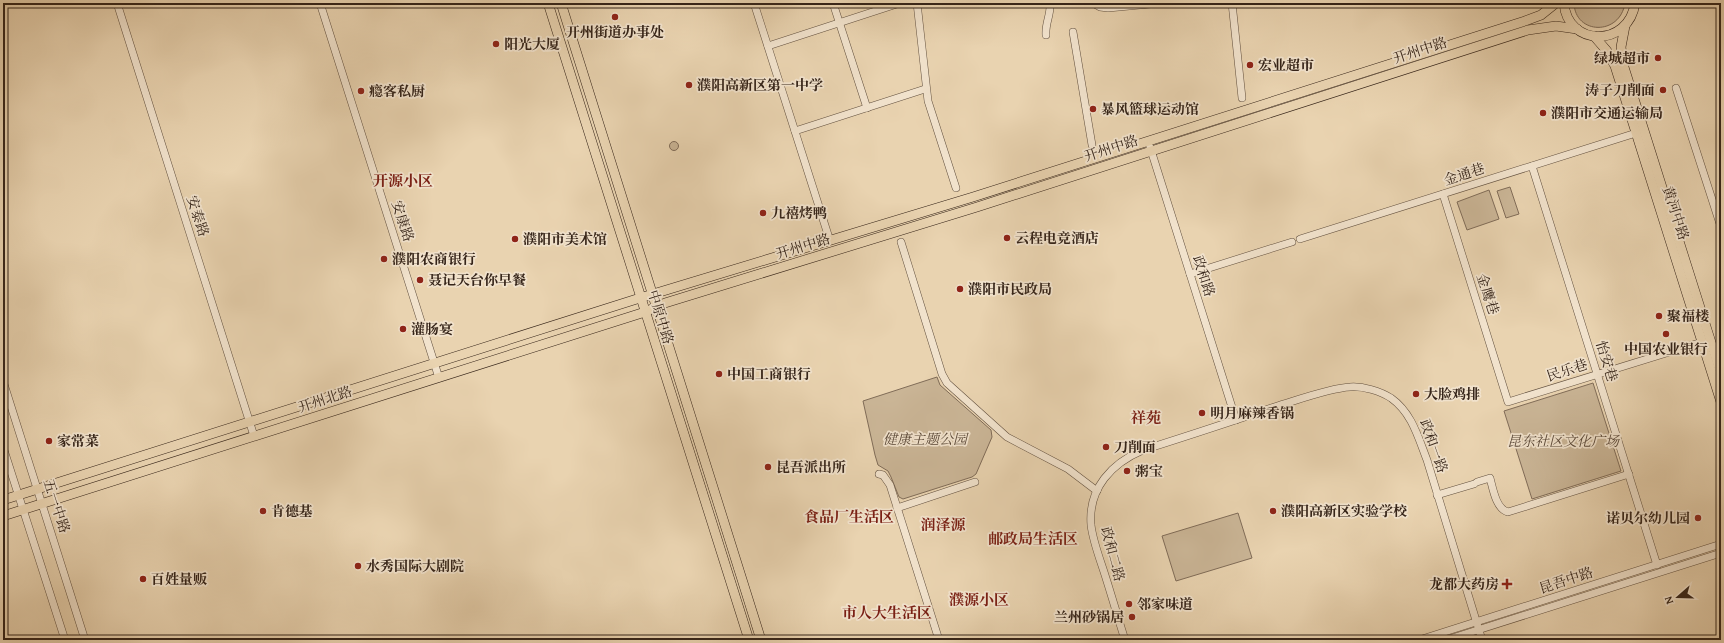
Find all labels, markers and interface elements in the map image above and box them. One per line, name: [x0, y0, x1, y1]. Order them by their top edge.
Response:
marker: 开州街道办事处: [610, 12, 620, 22]
place label: 开州街道办事处: [566, 22, 664, 42]
street label: 开州中路: [1390, 32, 1450, 68]
place label: 阳光大厦: [504, 34, 560, 54]
marker: 阳光大厦: [491, 39, 501, 49]
place label: 绿城超市: [1594, 48, 1650, 68]
marker: 绿城超市: [1653, 53, 1663, 63]
place label: 宏业超市: [1258, 55, 1314, 75]
marker: 宏业超市: [1245, 60, 1255, 70]
place label: 濮阳高新区第一中学: [697, 75, 823, 95]
marker: 濮阳高新区第一中学: [684, 80, 694, 90]
place label: 涛子刀削面: [1585, 80, 1655, 100]
place label: 瘾客私厨: [369, 81, 425, 101]
marker: 涛子刀削面: [1658, 85, 1668, 95]
marker: 瘾客私厨: [356, 86, 366, 96]
place label: 暴风篮球运动馆: [1101, 99, 1199, 119]
place label: 濮阳市交通运输局: [1551, 103, 1663, 123]
marker: 暴风篮球运动馆: [1088, 104, 1098, 114]
marker: 濮阳市交通运输局: [1538, 108, 1548, 118]
street label: 开州中路: [1081, 130, 1141, 166]
street label: 金通巷: [1441, 158, 1487, 190]
district label: 开源小区: [373, 170, 433, 191]
street label: 黄河中路: [1658, 183, 1694, 243]
street label: 安泰路: [182, 193, 214, 239]
street label: 安康路: [387, 198, 419, 244]
place label: 九禧烤鸭: [771, 203, 827, 223]
marker: 九禧烤鸭: [758, 208, 768, 218]
street label: 开州中路: [773, 228, 833, 264]
place label: 云程电竞酒店: [1015, 228, 1099, 248]
place label: 濮阳市美术馆: [523, 229, 607, 249]
marker: 云程电竞酒店: [1002, 233, 1012, 243]
marker: 濮阳市美术馆: [510, 234, 520, 244]
place label: 濮阳农商银行: [392, 249, 476, 269]
street label: 政和路: [1188, 253, 1220, 299]
marker: 濮阳农商银行: [379, 254, 389, 264]
place label: 聂记天台你早餐: [428, 270, 526, 290]
street label: 金鹰巷: [1472, 271, 1504, 317]
marker: 聂记天台你早餐: [415, 275, 425, 285]
place label: 濮阳市民政局: [968, 279, 1052, 299]
marker: 濮阳市民政局: [955, 284, 965, 294]
street label: 中原中路: [643, 287, 679, 347]
place label: 聚福楼: [1667, 306, 1709, 326]
marker: 聚福楼: [1654, 311, 1664, 321]
place label: 灌肠宴: [411, 319, 453, 339]
marker: 灌肠宴: [398, 324, 408, 334]
marker: 中国农业银行: [1661, 329, 1671, 339]
street label: 怡安巷: [1591, 338, 1623, 384]
place label: 中国农业银行: [1624, 339, 1708, 359]
street label: 民乐巷: [1544, 354, 1590, 386]
place label: 中国工商银行: [727, 364, 811, 384]
marker: 中国工商银行: [714, 369, 724, 379]
street label: 开州北路: [295, 381, 355, 417]
place label: 大脸鸡排: [1424, 384, 1480, 404]
marker: 大脸鸡排: [1411, 389, 1421, 399]
place label: 明月麻辣香锅: [1210, 403, 1294, 423]
district label: 祥苑: [1131, 407, 1161, 428]
marker: 明月麻辣香锅: [1197, 408, 1207, 418]
street label: 政和一路: [1415, 416, 1453, 476]
park label: 健康主题公园: [883, 429, 969, 449]
place label: 家常菜: [57, 431, 99, 451]
park label: 昆东社区文化广场: [1507, 431, 1620, 451]
marker: 家常菜: [44, 436, 54, 446]
place label: 刀削面: [1114, 437, 1156, 457]
marker: 刀削面: [1101, 442, 1111, 452]
place label: 昆吾派出所: [776, 457, 846, 477]
place label: 粥宝: [1135, 461, 1163, 481]
marker: 昆吾派出所: [763, 462, 773, 472]
marker: 粥宝: [1122, 466, 1132, 476]
street label: 五一中路: [39, 476, 75, 536]
place label: 肯德基: [271, 501, 313, 521]
place label: 濮阳高新区实验学校: [1281, 501, 1407, 521]
marker: 肯德基: [258, 506, 268, 516]
district label: 食品厂生活区: [804, 506, 894, 527]
marker: 濮阳高新区实验学校: [1268, 506, 1278, 516]
place label: 诺贝尔幼儿园: [1606, 508, 1690, 528]
marker: 诺贝尔幼儿园: [1693, 513, 1703, 523]
district label: 润泽源: [920, 514, 966, 535]
street label: 政和二路: [1096, 524, 1130, 584]
district label: 邮政局生活区: [988, 528, 1078, 549]
place label: 水秀国际大剧院: [366, 556, 464, 576]
marker: 水秀国际大剧院: [353, 561, 363, 571]
street label: 昆吾中路: [1536, 562, 1596, 598]
place label: 百姓量贩: [151, 569, 207, 589]
marker: 百姓量贩: [138, 574, 148, 584]
place label: 龙都大药房: [1429, 574, 1499, 594]
north arrow: [1658, 577, 1698, 617]
marker: 龙都大药房: [1502, 579, 1512, 589]
district label: 濮源小区: [949, 589, 1009, 610]
place label: 邻家味道: [1137, 594, 1193, 614]
text: N: [1660, 594, 1677, 607]
marker: 邻家味道: [1124, 599, 1134, 609]
district label: 市人大生活区: [842, 602, 932, 623]
place label: 兰州砂锅居: [1054, 607, 1124, 627]
marker: 兰州砂锅居: [1127, 612, 1137, 622]

